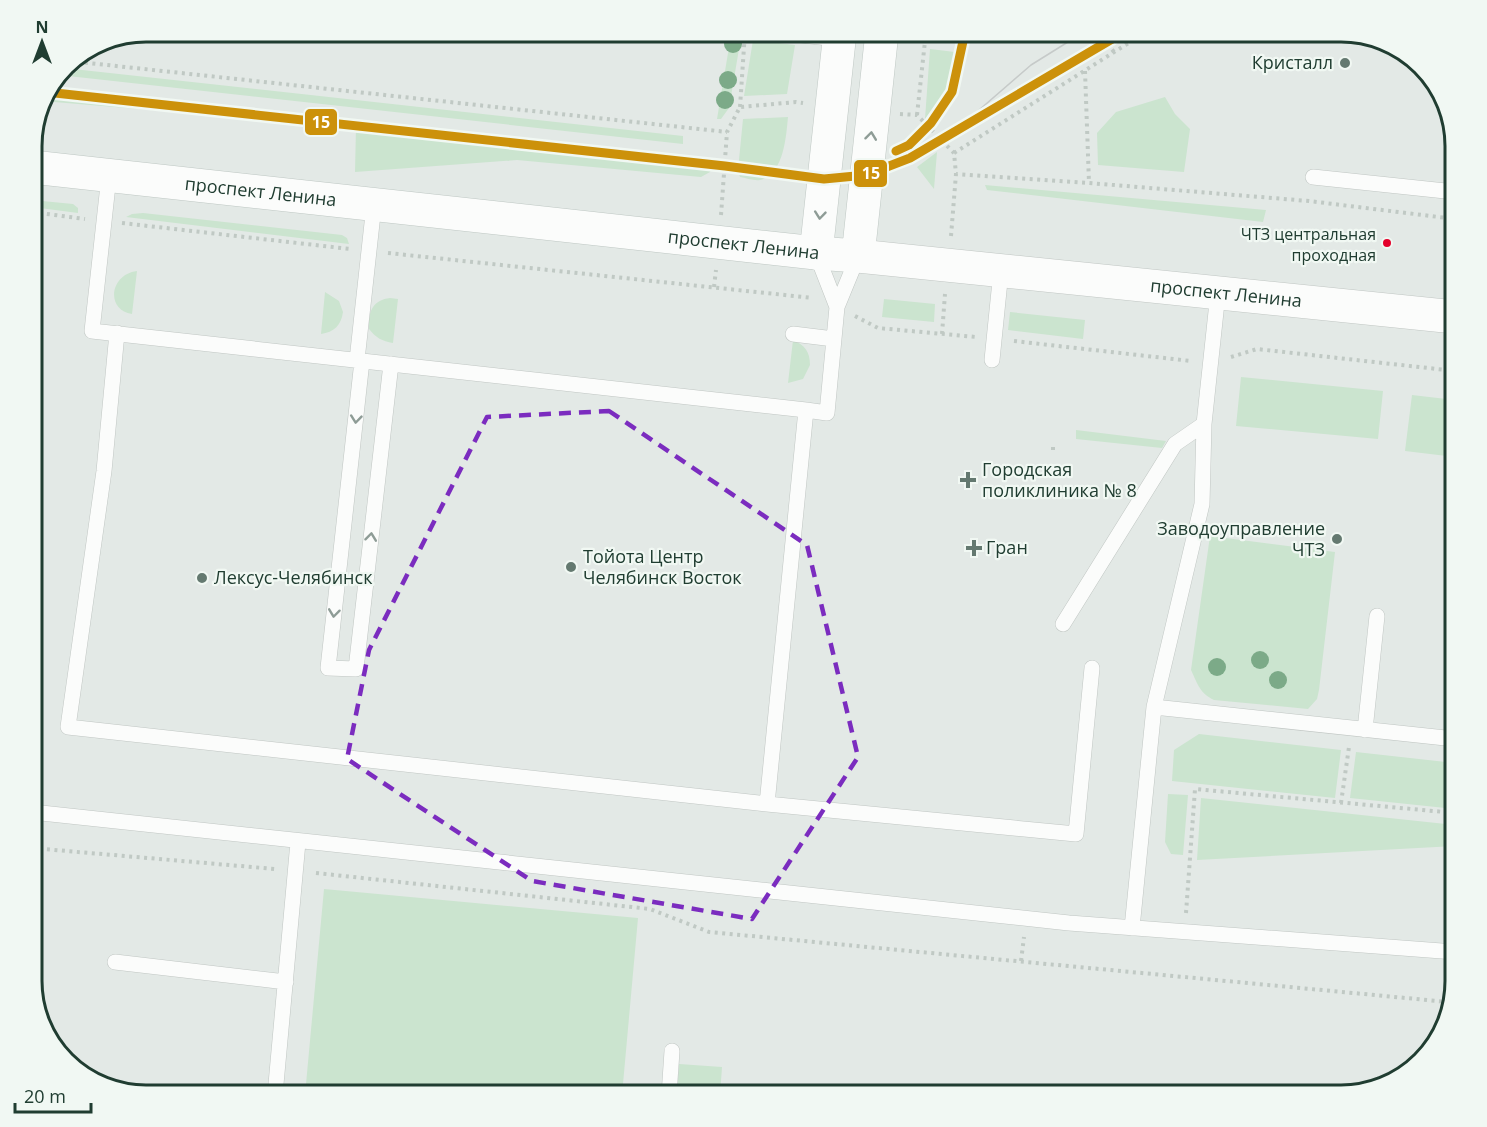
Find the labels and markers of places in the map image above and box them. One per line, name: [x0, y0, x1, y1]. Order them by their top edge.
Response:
place label: Кристалл: [1252, 50, 1333, 74]
marker: Кристалл: [1338, 56, 1352, 70]
place label: ЧТЗ центральная проходная: [1241, 223, 1376, 266]
marker: ЧТЗ центральная проходная: [1381, 237, 1393, 249]
place label: Городская поликлиника № 8: [982, 457, 1137, 502]
marker: Городская поликлиника № 8: [959, 471, 977, 489]
place label: Заводоуправление ЧТЗ: [1157, 516, 1325, 561]
marker: Заводоуправление ЧТЗ: [1330, 532, 1344, 546]
place label: Гран: [986, 535, 1028, 559]
marker: Гран: [967, 541, 981, 555]
place label: Тойота Центр Челябинск Восток: [583, 544, 742, 589]
marker: Тойота Центр Челябинск Восток: [564, 560, 578, 574]
place label: Лексус-Челябинск: [214, 565, 373, 589]
marker: Лексус-Челябинск: [195, 571, 209, 585]

